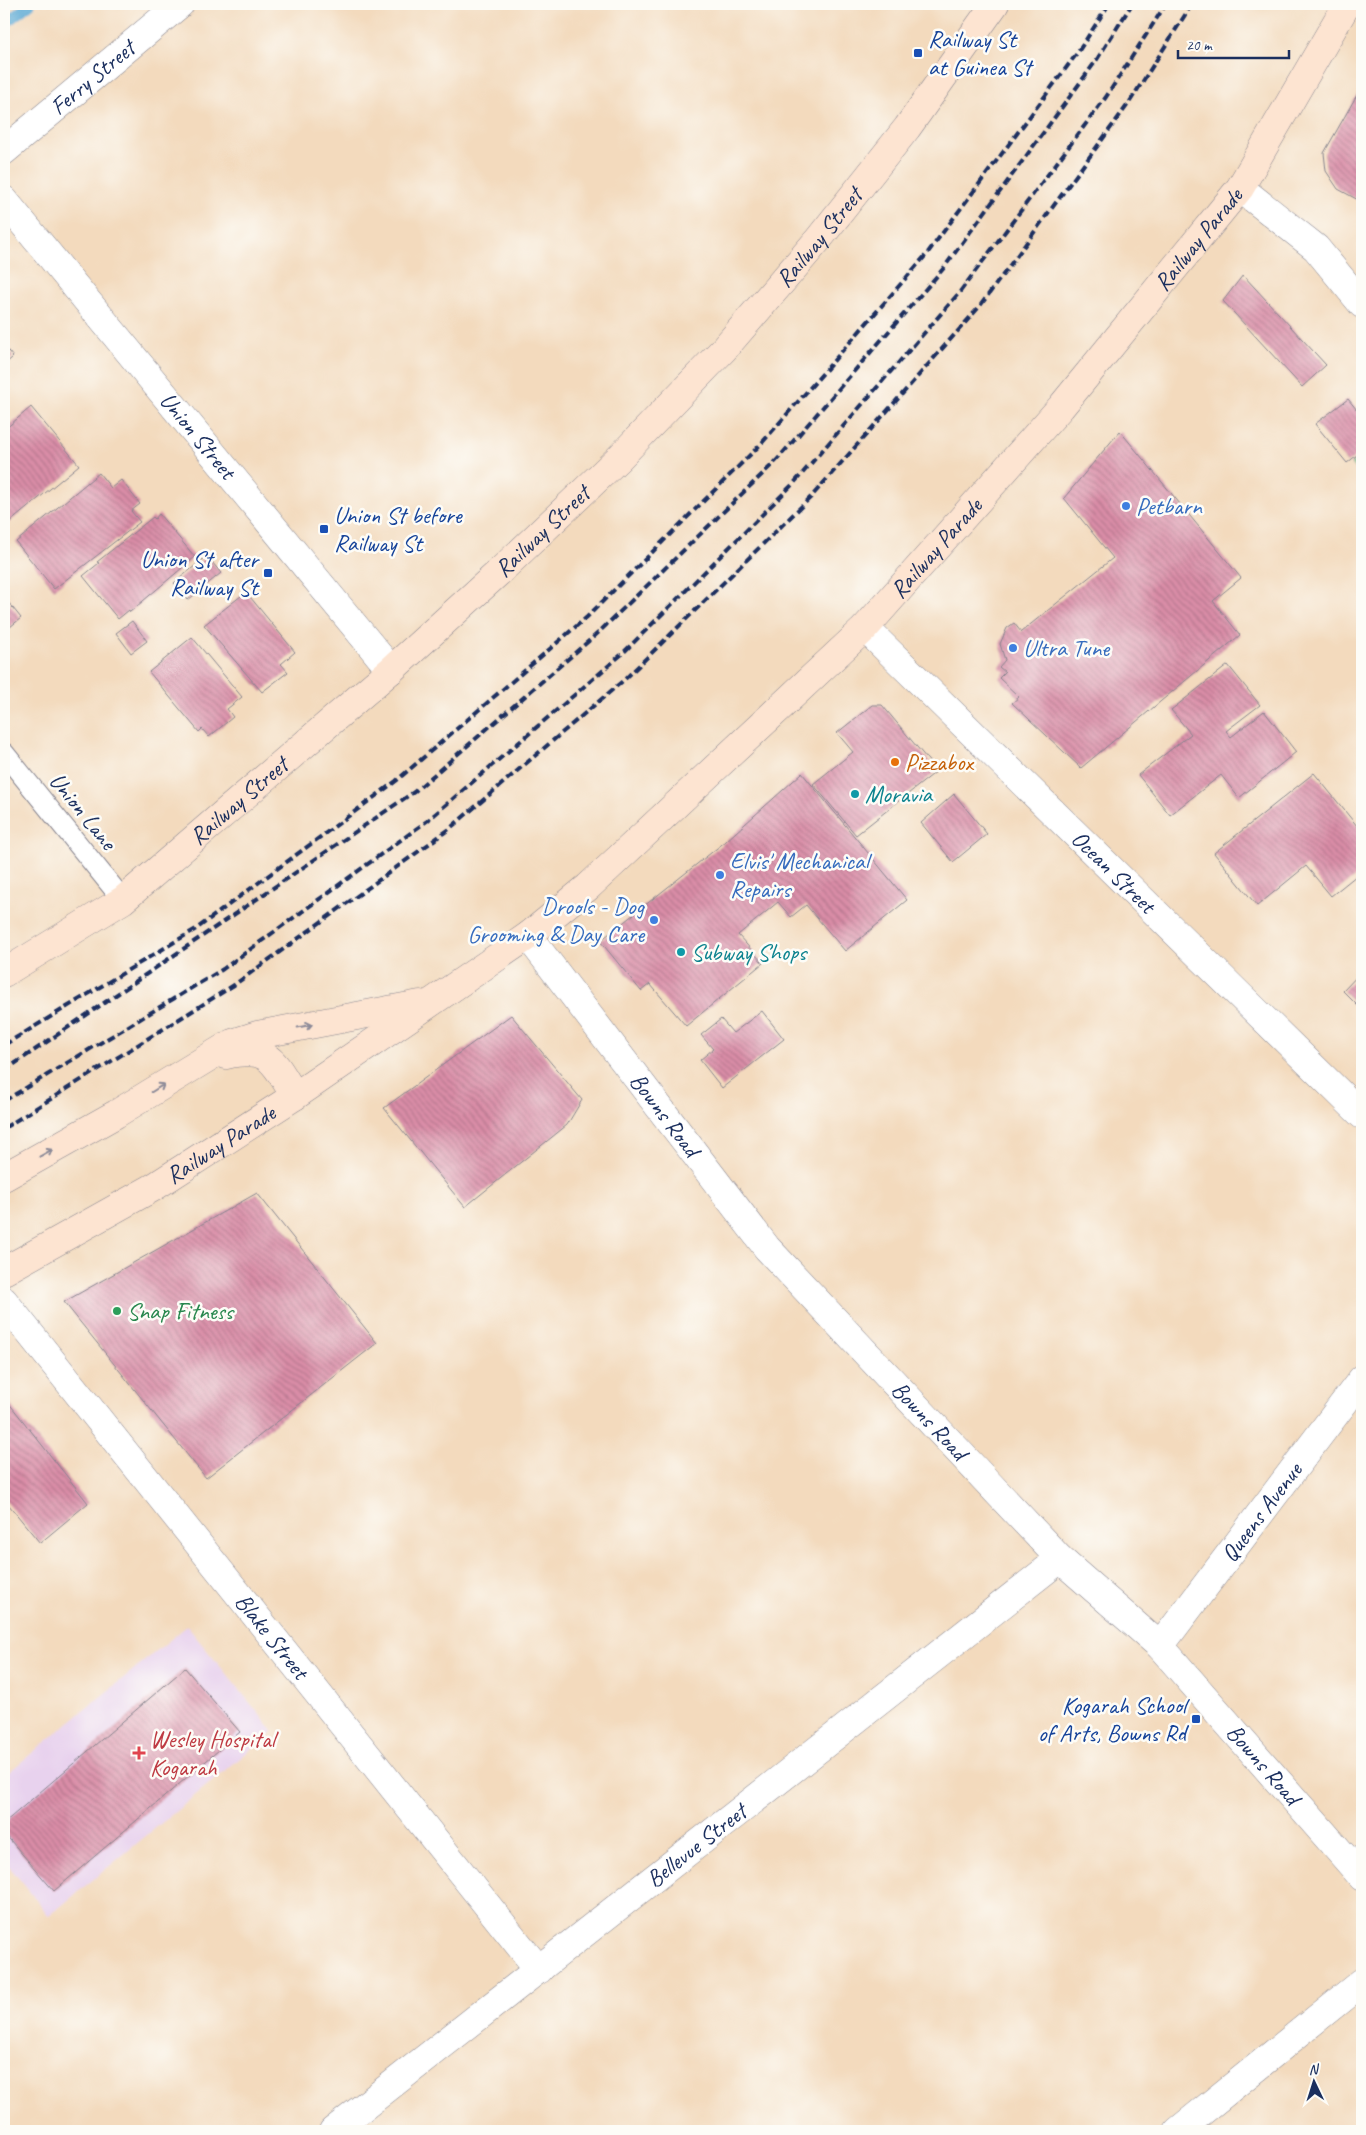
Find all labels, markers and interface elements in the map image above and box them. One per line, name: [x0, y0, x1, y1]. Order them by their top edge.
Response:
place label: Railway St at Guinea St: [928, 24, 1034, 82]
scale bar: [1178, 28, 1290, 60]
street label: Ferry Street: [44, 31, 143, 121]
text: 20 m: [1186, 36, 1213, 55]
marker: Railway St at Guinea St: [912, 47, 924, 59]
street label: Railway Street: [769, 179, 871, 293]
street label: Railway Parade: [1147, 180, 1250, 297]
street label: Union Street: [153, 386, 244, 487]
street label: Railway Street: [488, 477, 598, 583]
street label: Railway Parade: [884, 490, 990, 604]
place label: Petbarn: [1136, 491, 1203, 521]
place label: Union St before Railway St: [334, 500, 464, 558]
marker: Petbarn: [1120, 500, 1132, 512]
marker: Union St before Railway St: [318, 523, 330, 535]
place label: Union St after Railway St: [140, 544, 260, 602]
marker: Union St after Railway St: [262, 567, 274, 579]
place label: Ultra Tune: [1023, 633, 1111, 663]
marker: Ultra Tune: [1007, 642, 1019, 654]
place label: Pizzabox: [905, 747, 975, 777]
street label: Railway Street: [183, 748, 296, 851]
marker: Pizzabox: [889, 756, 901, 768]
street label: Union Lane: [43, 766, 125, 857]
place label: Moravia: [865, 779, 933, 809]
marker: Moravia: [849, 788, 861, 800]
street label: Ocean Street: [1065, 824, 1163, 921]
place label: Elvis' Mechanical Repairs: [730, 846, 872, 904]
marker: Elvis' Mechanical Repairs: [714, 869, 726, 881]
place label: Drools - Dog Grooming & Day Care: [468, 891, 646, 949]
marker: Drools - Dog Grooming & Day Care: [648, 914, 660, 926]
place label: Subway Shops: [691, 937, 808, 967]
marker: Subway Shops: [675, 946, 687, 958]
one-way arrow: [296, 1020, 312, 1030]
street label: Bowns Road: [623, 1067, 709, 1165]
one-way arrow: [150, 1083, 164, 1093]
street label: Railway Parade: [160, 1097, 283, 1190]
one-way arrow: [39, 1148, 54, 1158]
place label: Snap Fitness: [127, 1296, 235, 1326]
marker: Snap Fitness: [111, 1305, 123, 1317]
street label: Bowns Road: [885, 1375, 976, 1469]
street label: Queens Avenue: [1214, 1455, 1310, 1568]
street label: Blake Street: [229, 1587, 317, 1687]
place label: Kogarah School of Arts, Bowns Rd: [1038, 1690, 1190, 1748]
marker: Kogarah School of Arts, Bowns Rd: [1190, 1713, 1202, 1725]
street label: Bowns Road: [1220, 1718, 1309, 1814]
place label: Wesley Hospital Kogarah: [150, 1724, 279, 1782]
marker: Wesley Hospital Kogarah: [132, 1746, 146, 1760]
street label: Bellevue Street: [640, 1795, 755, 1894]
north arrow: [1288, 2058, 1338, 2108]
text: N: [1308, 2061, 1320, 2078]

